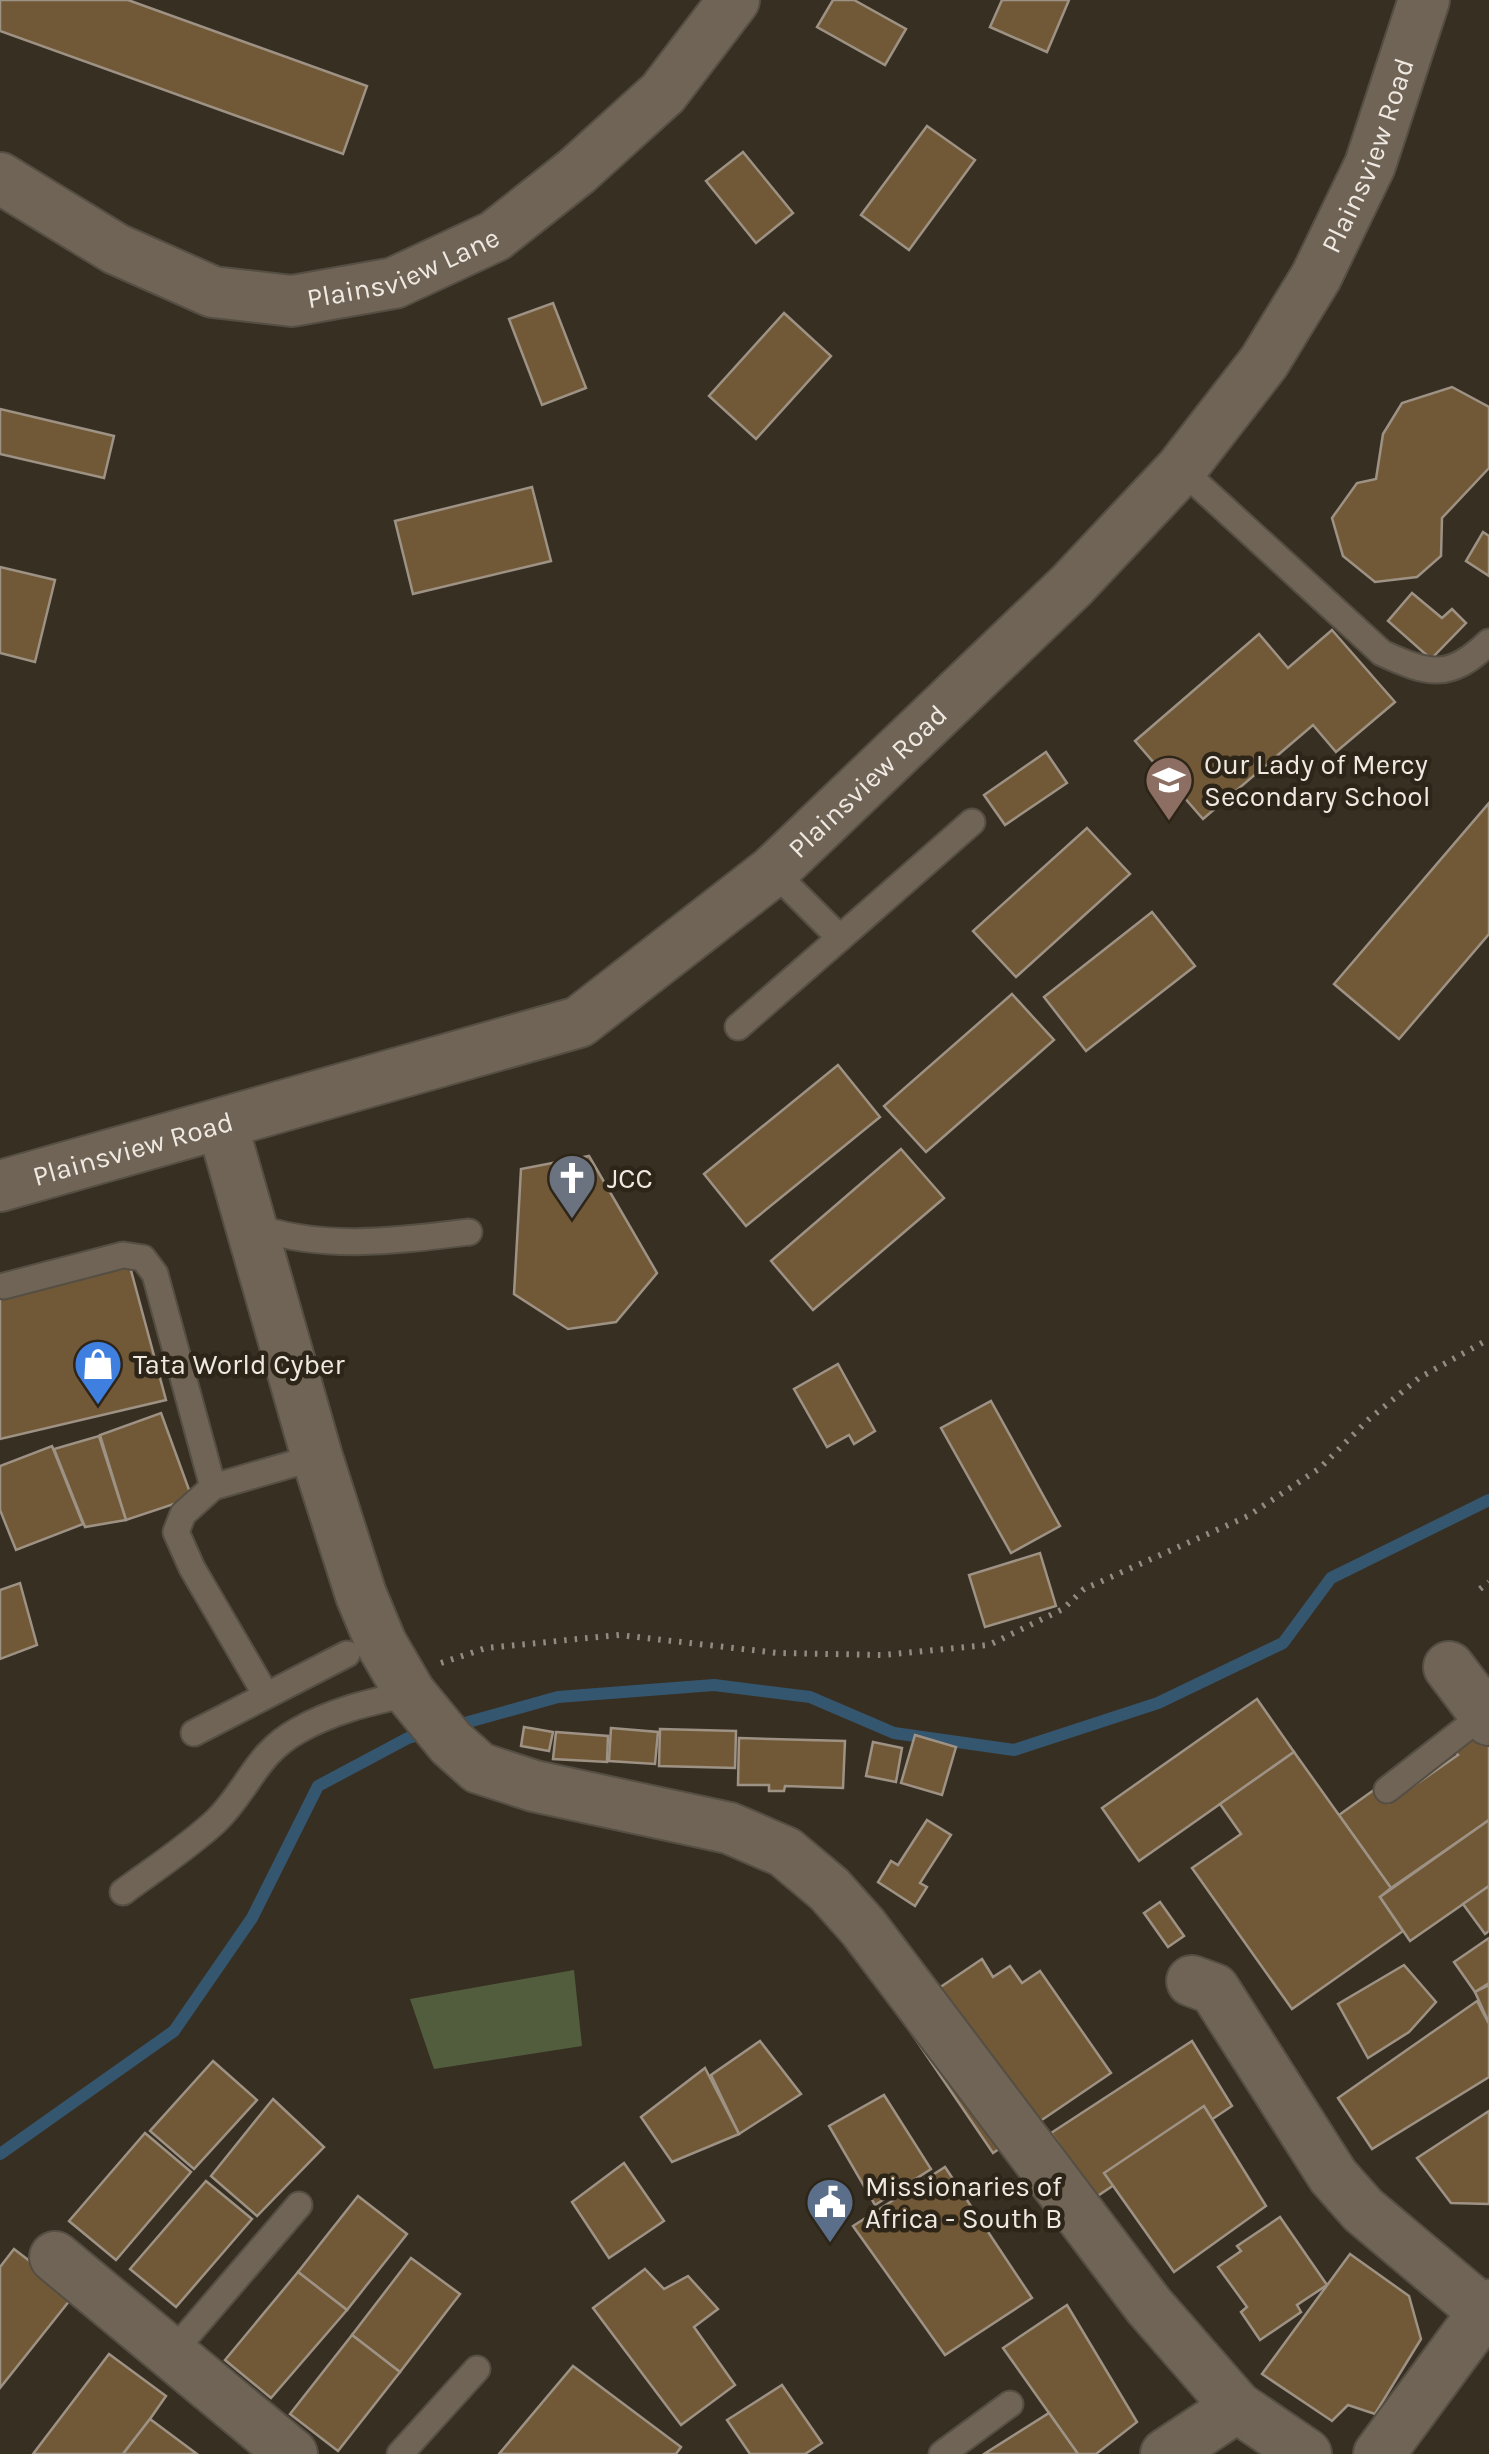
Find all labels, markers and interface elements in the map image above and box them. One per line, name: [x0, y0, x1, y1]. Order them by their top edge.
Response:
street label: Plainsview Road: [1314, 54, 1420, 258]
street label: Plainsview Lane: [304, 220, 504, 315]
street label: Plainsview Road: [781, 697, 953, 864]
place label: Our Lady of Mercy Secondary School: [1204, 748, 1430, 813]
school or university icon: Our Lady of Mercy Secondary School: [1143, 754, 1195, 822]
street label: Plainsview Road: [29, 1104, 237, 1192]
church icon: JCC: [546, 1152, 598, 1220]
place label: JCC: [607, 1162, 653, 1195]
shop icon: Tata World Cyber: [72, 1338, 124, 1406]
place label: Tata World Cyber: [133, 1348, 345, 1381]
place label: Missionaries of Africa - South B: [865, 2170, 1062, 2235]
public building icon: Missionaries of Africa - South B: [804, 2176, 856, 2244]

